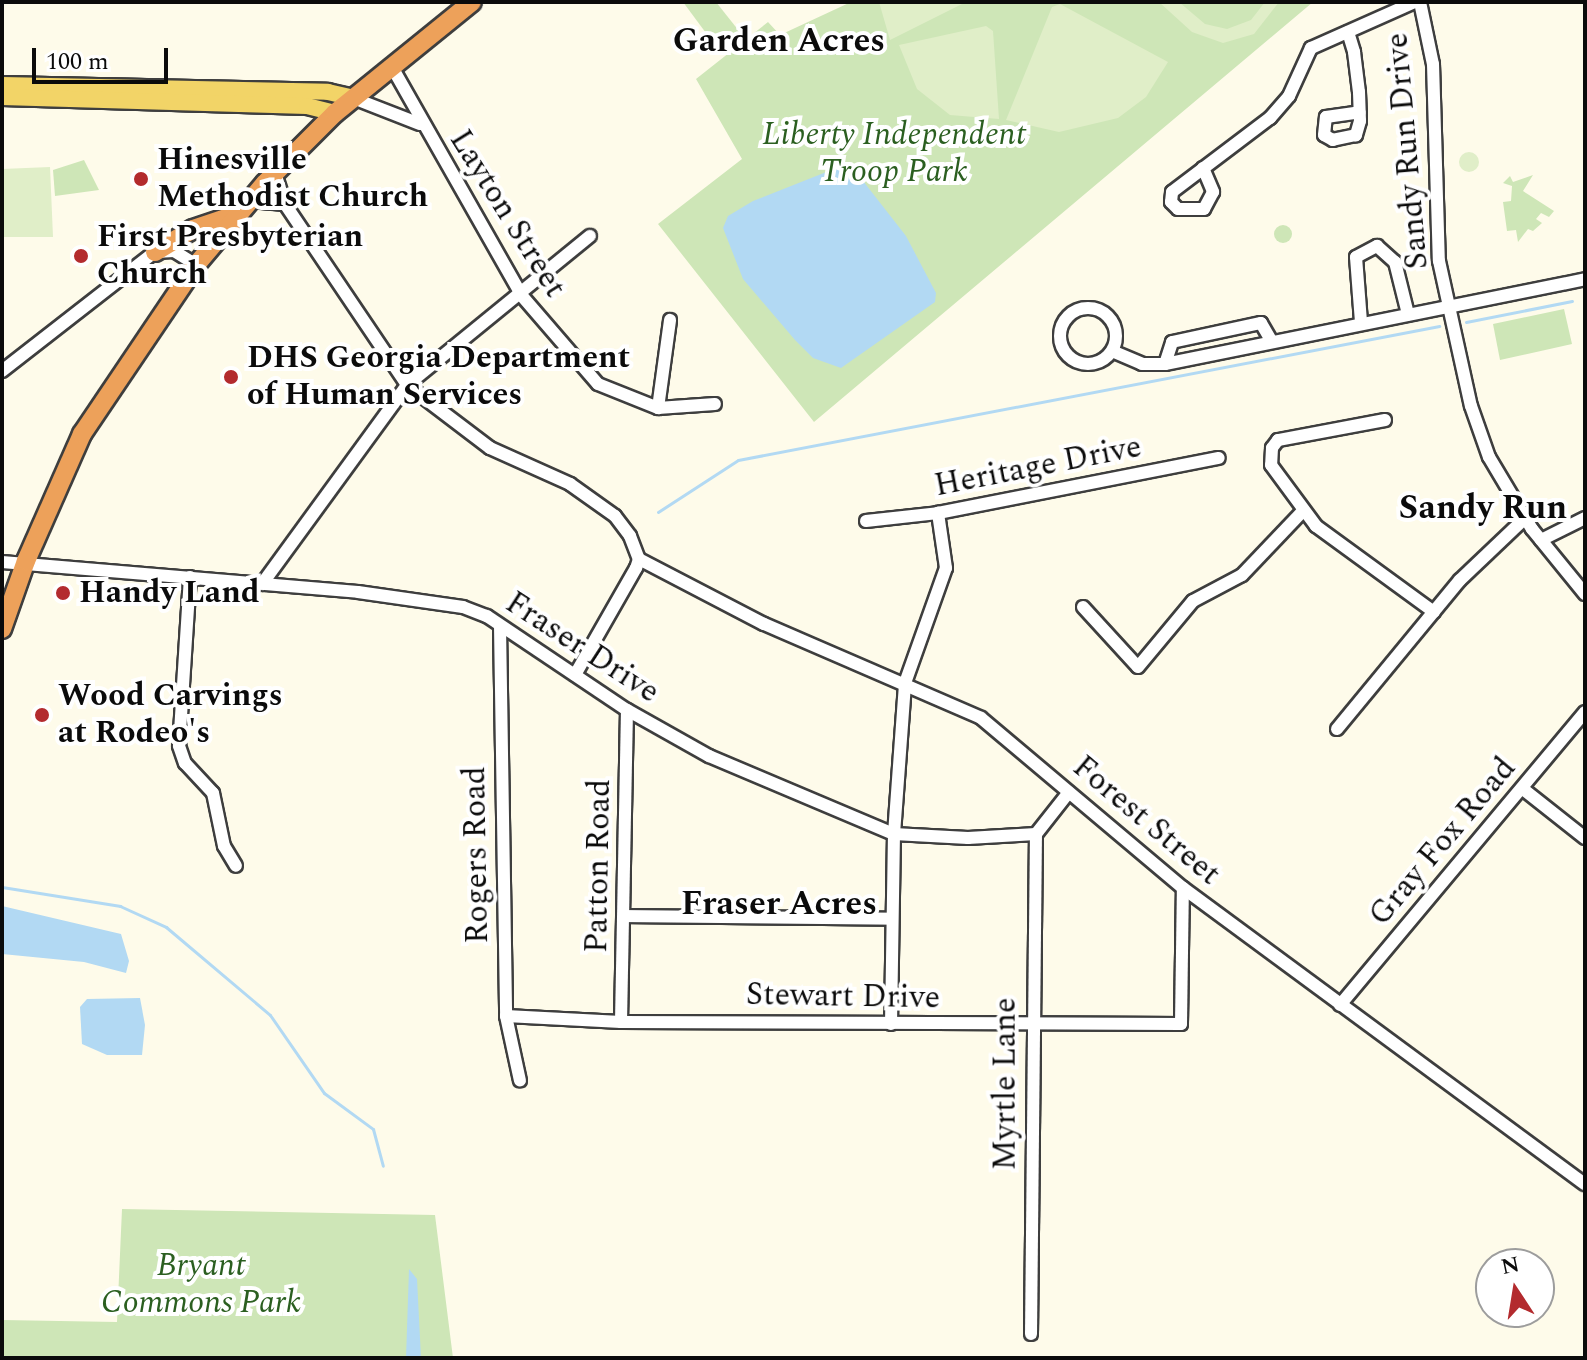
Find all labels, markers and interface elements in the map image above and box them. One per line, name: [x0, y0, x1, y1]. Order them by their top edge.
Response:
district label: Garden Acres: [673, 22, 885, 62]
street label: Sandy Run Drive: [1379, 31, 1437, 271]
scale bar: [36, 32, 172, 82]
text: 100 m: [46, 44, 109, 80]
park label: Liberty Independent Troop Park: [762, 117, 1026, 192]
street label: Layton Street: [440, 123, 574, 305]
place label: Hinesville Methodist Church: [157, 142, 428, 217]
marker: Hinesville Methodist Church: [132, 170, 150, 188]
place label: First Presbyterian Church: [97, 219, 363, 294]
marker: First Presbyterian Church: [72, 247, 90, 265]
place label: DHS Georgia Department of Human Services: [247, 340, 630, 415]
marker: DHS Georgia Department of Human Services: [222, 368, 240, 386]
street label: Heritage Drive: [931, 428, 1145, 506]
district label: Sandy Run: [1399, 489, 1567, 529]
place label: Handy Land: [79, 574, 260, 612]
marker: Handy Land: [54, 584, 72, 602]
street label: Fraser Drive: [498, 584, 666, 712]
place label: Wood Carvings at Rodeo's: [58, 678, 283, 753]
marker: Wood Carvings at Rodeo's: [33, 706, 51, 724]
street label: Forest Street: [1064, 748, 1228, 894]
street label: Gray Fox Road: [1361, 750, 1525, 934]
street label: Rogers Road: [456, 766, 498, 944]
street label: Patton Road: [578, 779, 620, 953]
district label: Fraser Acres: [681, 885, 877, 925]
street label: Stewart Drive: [746, 976, 940, 1018]
street label: Myrtle Lane: [987, 998, 1025, 1170]
park label: Bryant Commons Park: [101, 1248, 301, 1323]
north arrow: [1475, 1248, 1555, 1328]
text: N: [1498, 1248, 1523, 1284]

